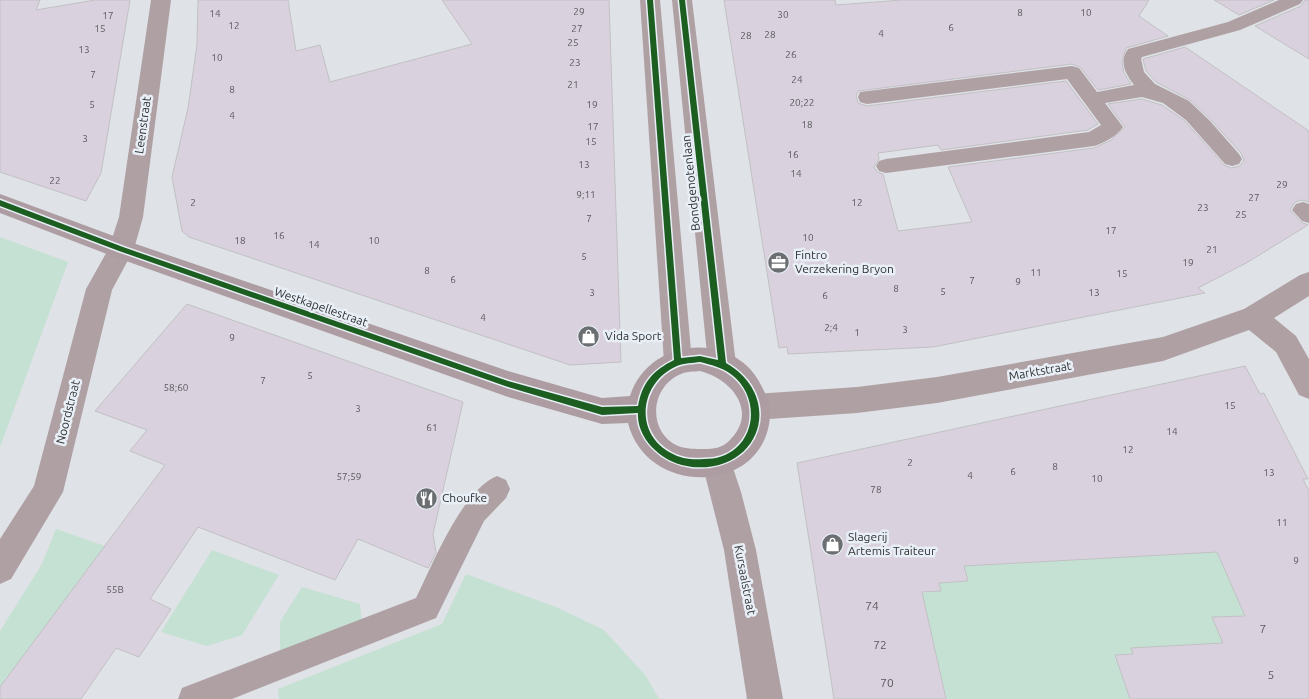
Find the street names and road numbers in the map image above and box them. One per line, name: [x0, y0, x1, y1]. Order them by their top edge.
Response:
street label: Leenstraat: [132, 95, 153, 154]
street label: Bondgenotenlaan: [679, 134, 702, 232]
street label: Westkapellestraat: [273, 284, 370, 329]
street label: Marktstraat: [1008, 359, 1073, 382]
street label: Noordstraat: [53, 378, 82, 445]
street label: Kursaalstraat: [732, 544, 759, 616]

